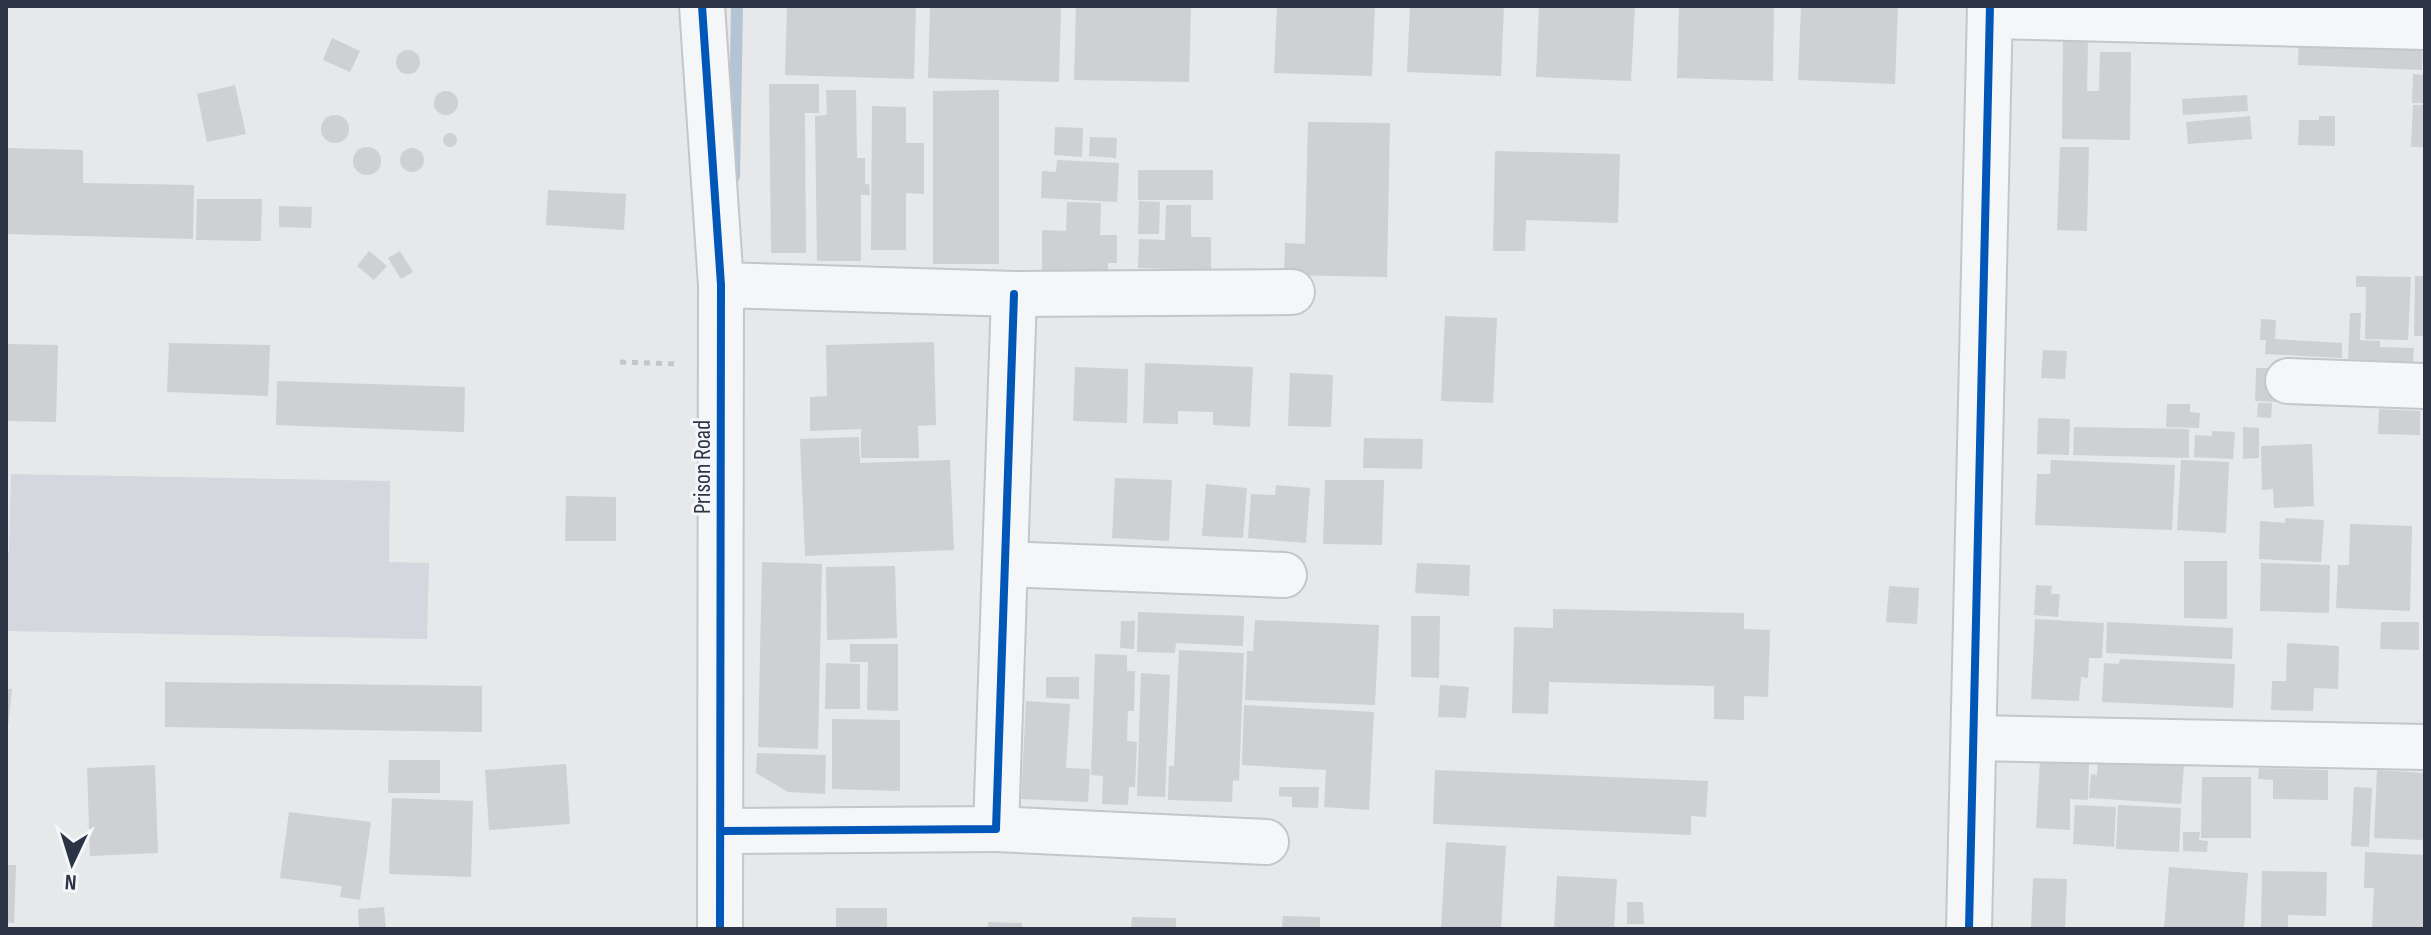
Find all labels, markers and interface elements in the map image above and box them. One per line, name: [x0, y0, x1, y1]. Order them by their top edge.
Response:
street label: Prison Road: [688, 420, 717, 514]
north arrow: [32, 823, 112, 903]
text: N: [64, 868, 78, 895]

